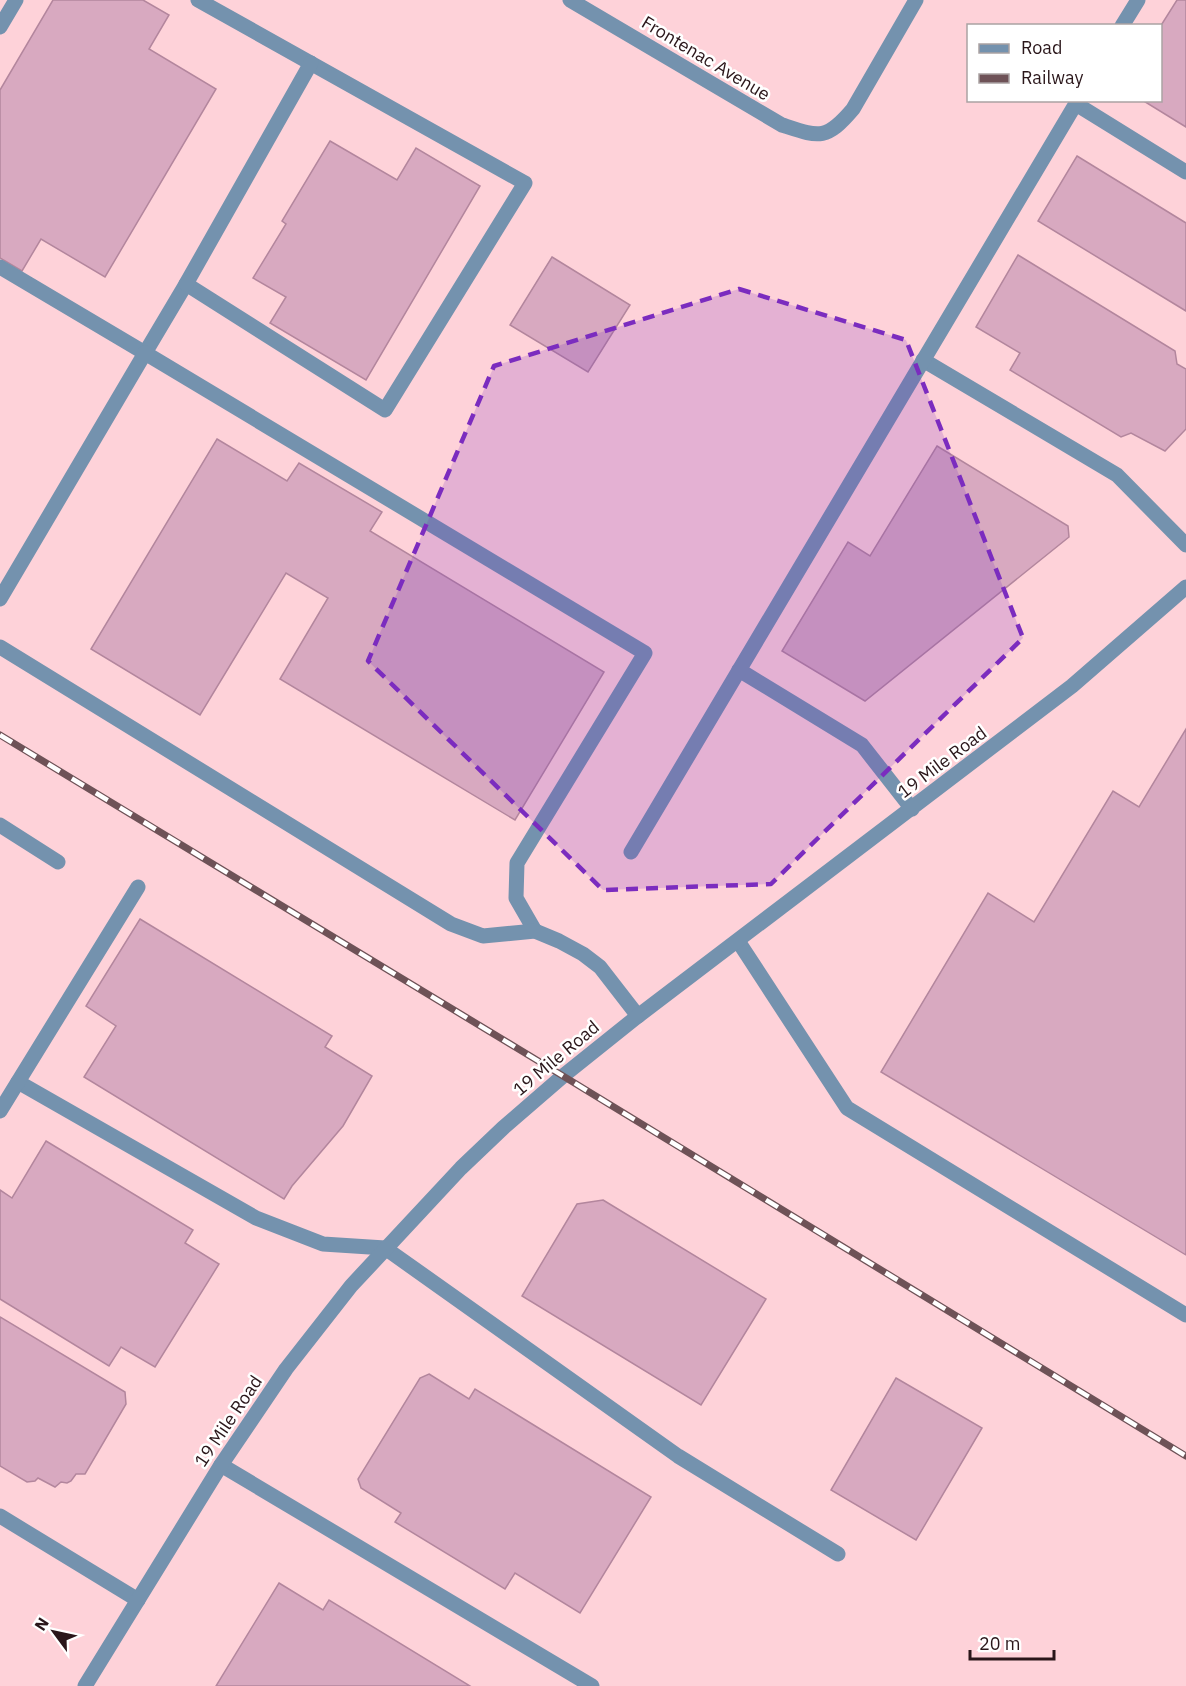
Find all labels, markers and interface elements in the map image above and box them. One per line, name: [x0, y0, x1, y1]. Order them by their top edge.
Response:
street label: Frontenac Avenue: [638, 11, 775, 105]
legend: [967, 24, 1162, 102]
text: Road: [1021, 36, 1062, 59]
text: Railway: [1021, 66, 1083, 89]
street label: 19 Mile Road: [893, 721, 991, 803]
street label: 19 Mile Road: [508, 1015, 604, 1101]
street label: 19 Mile Road: [189, 1371, 267, 1471]
north arrow: [24, 1602, 84, 1662]
text: N: [30, 1614, 53, 1634]
scale bar: [970, 1623, 1054, 1661]
text: 20 m: [979, 1632, 1021, 1655]

